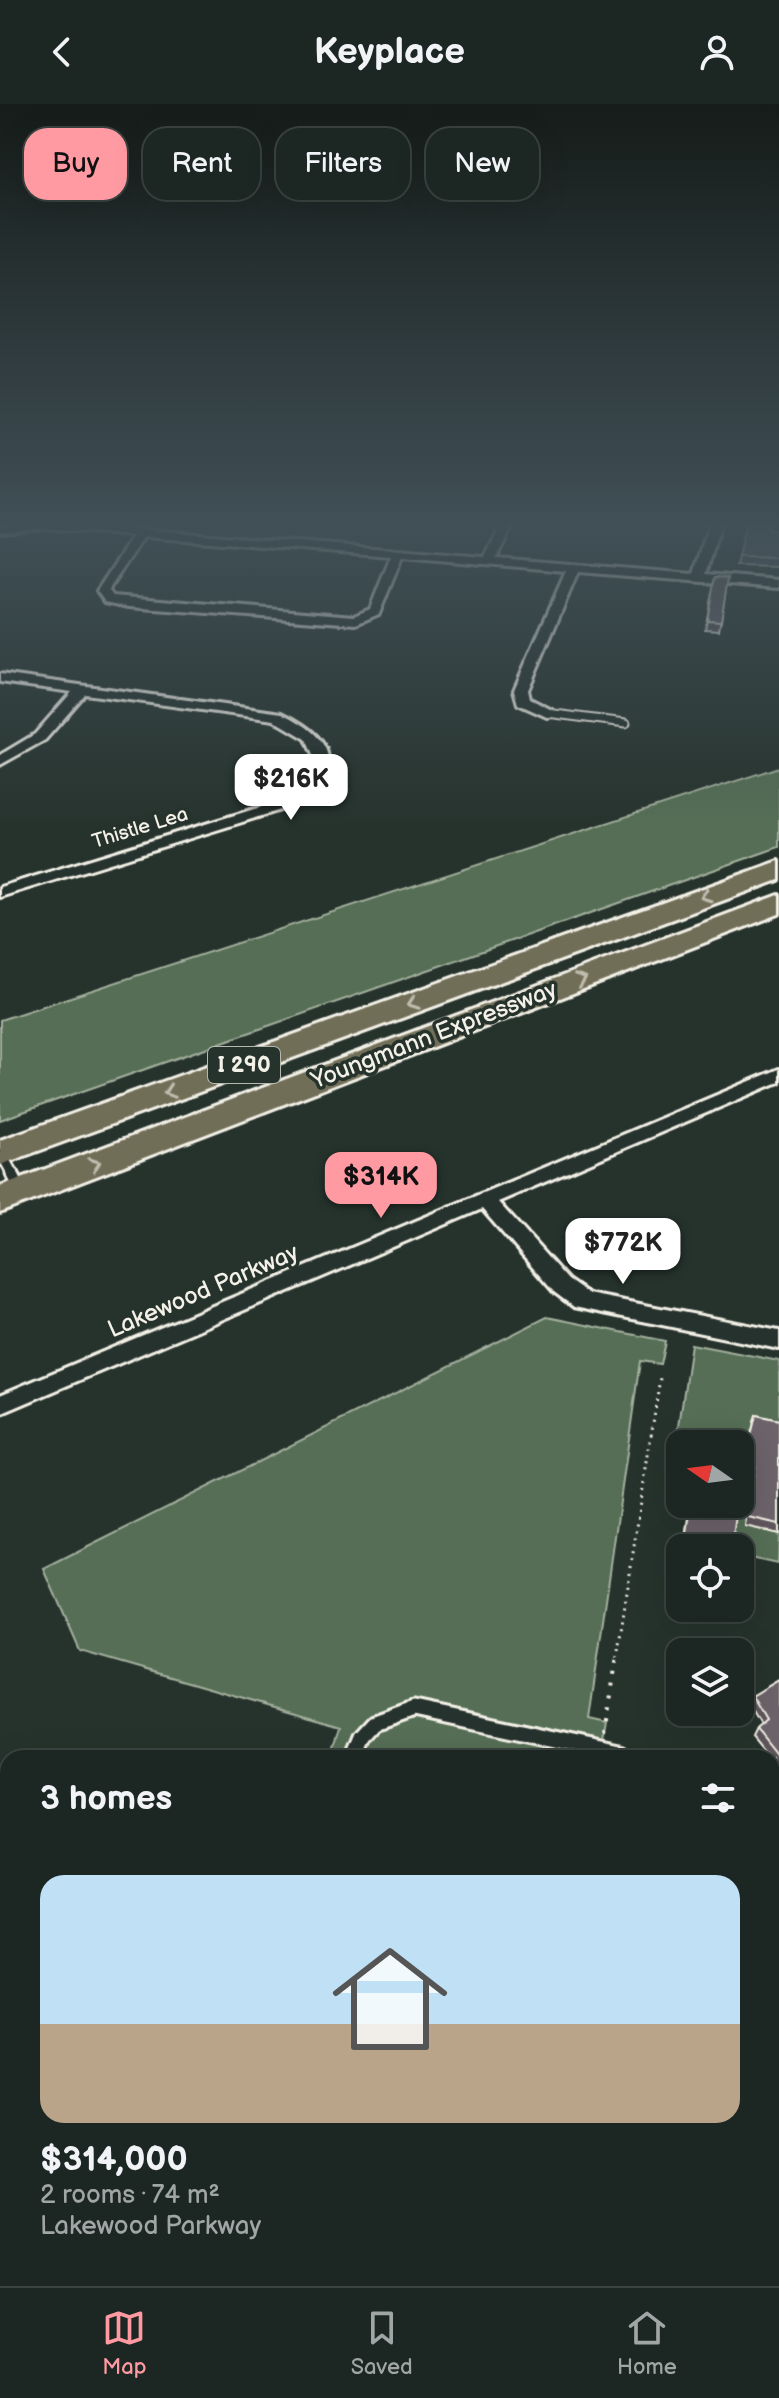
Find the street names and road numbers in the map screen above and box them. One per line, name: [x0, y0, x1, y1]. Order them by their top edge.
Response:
street label: Thistle Lea: [89, 802, 191, 854]
street label: Youngmann Expressway: [306, 975, 561, 1096]
road number: I 290: [208, 1047, 280, 1083]
street label: Lakewood Parkway: [103, 1238, 303, 1344]

